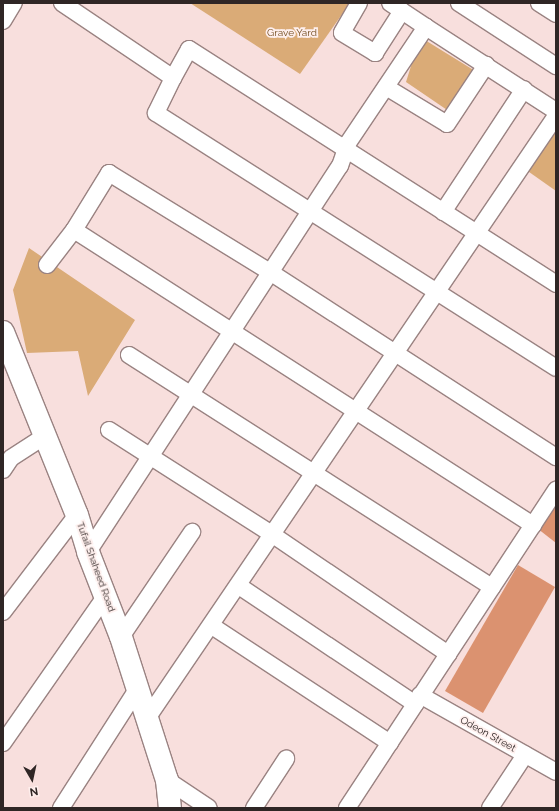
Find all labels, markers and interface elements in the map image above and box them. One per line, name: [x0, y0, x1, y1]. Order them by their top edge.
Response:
park label: Grave Yard: [267, 27, 317, 39]
street label: Tufail Shaheed Road: [74, 520, 118, 614]
street label: Odeon Street: [458, 714, 518, 754]
north arrow: [12, 759, 52, 799]
text: N: [29, 784, 39, 798]

